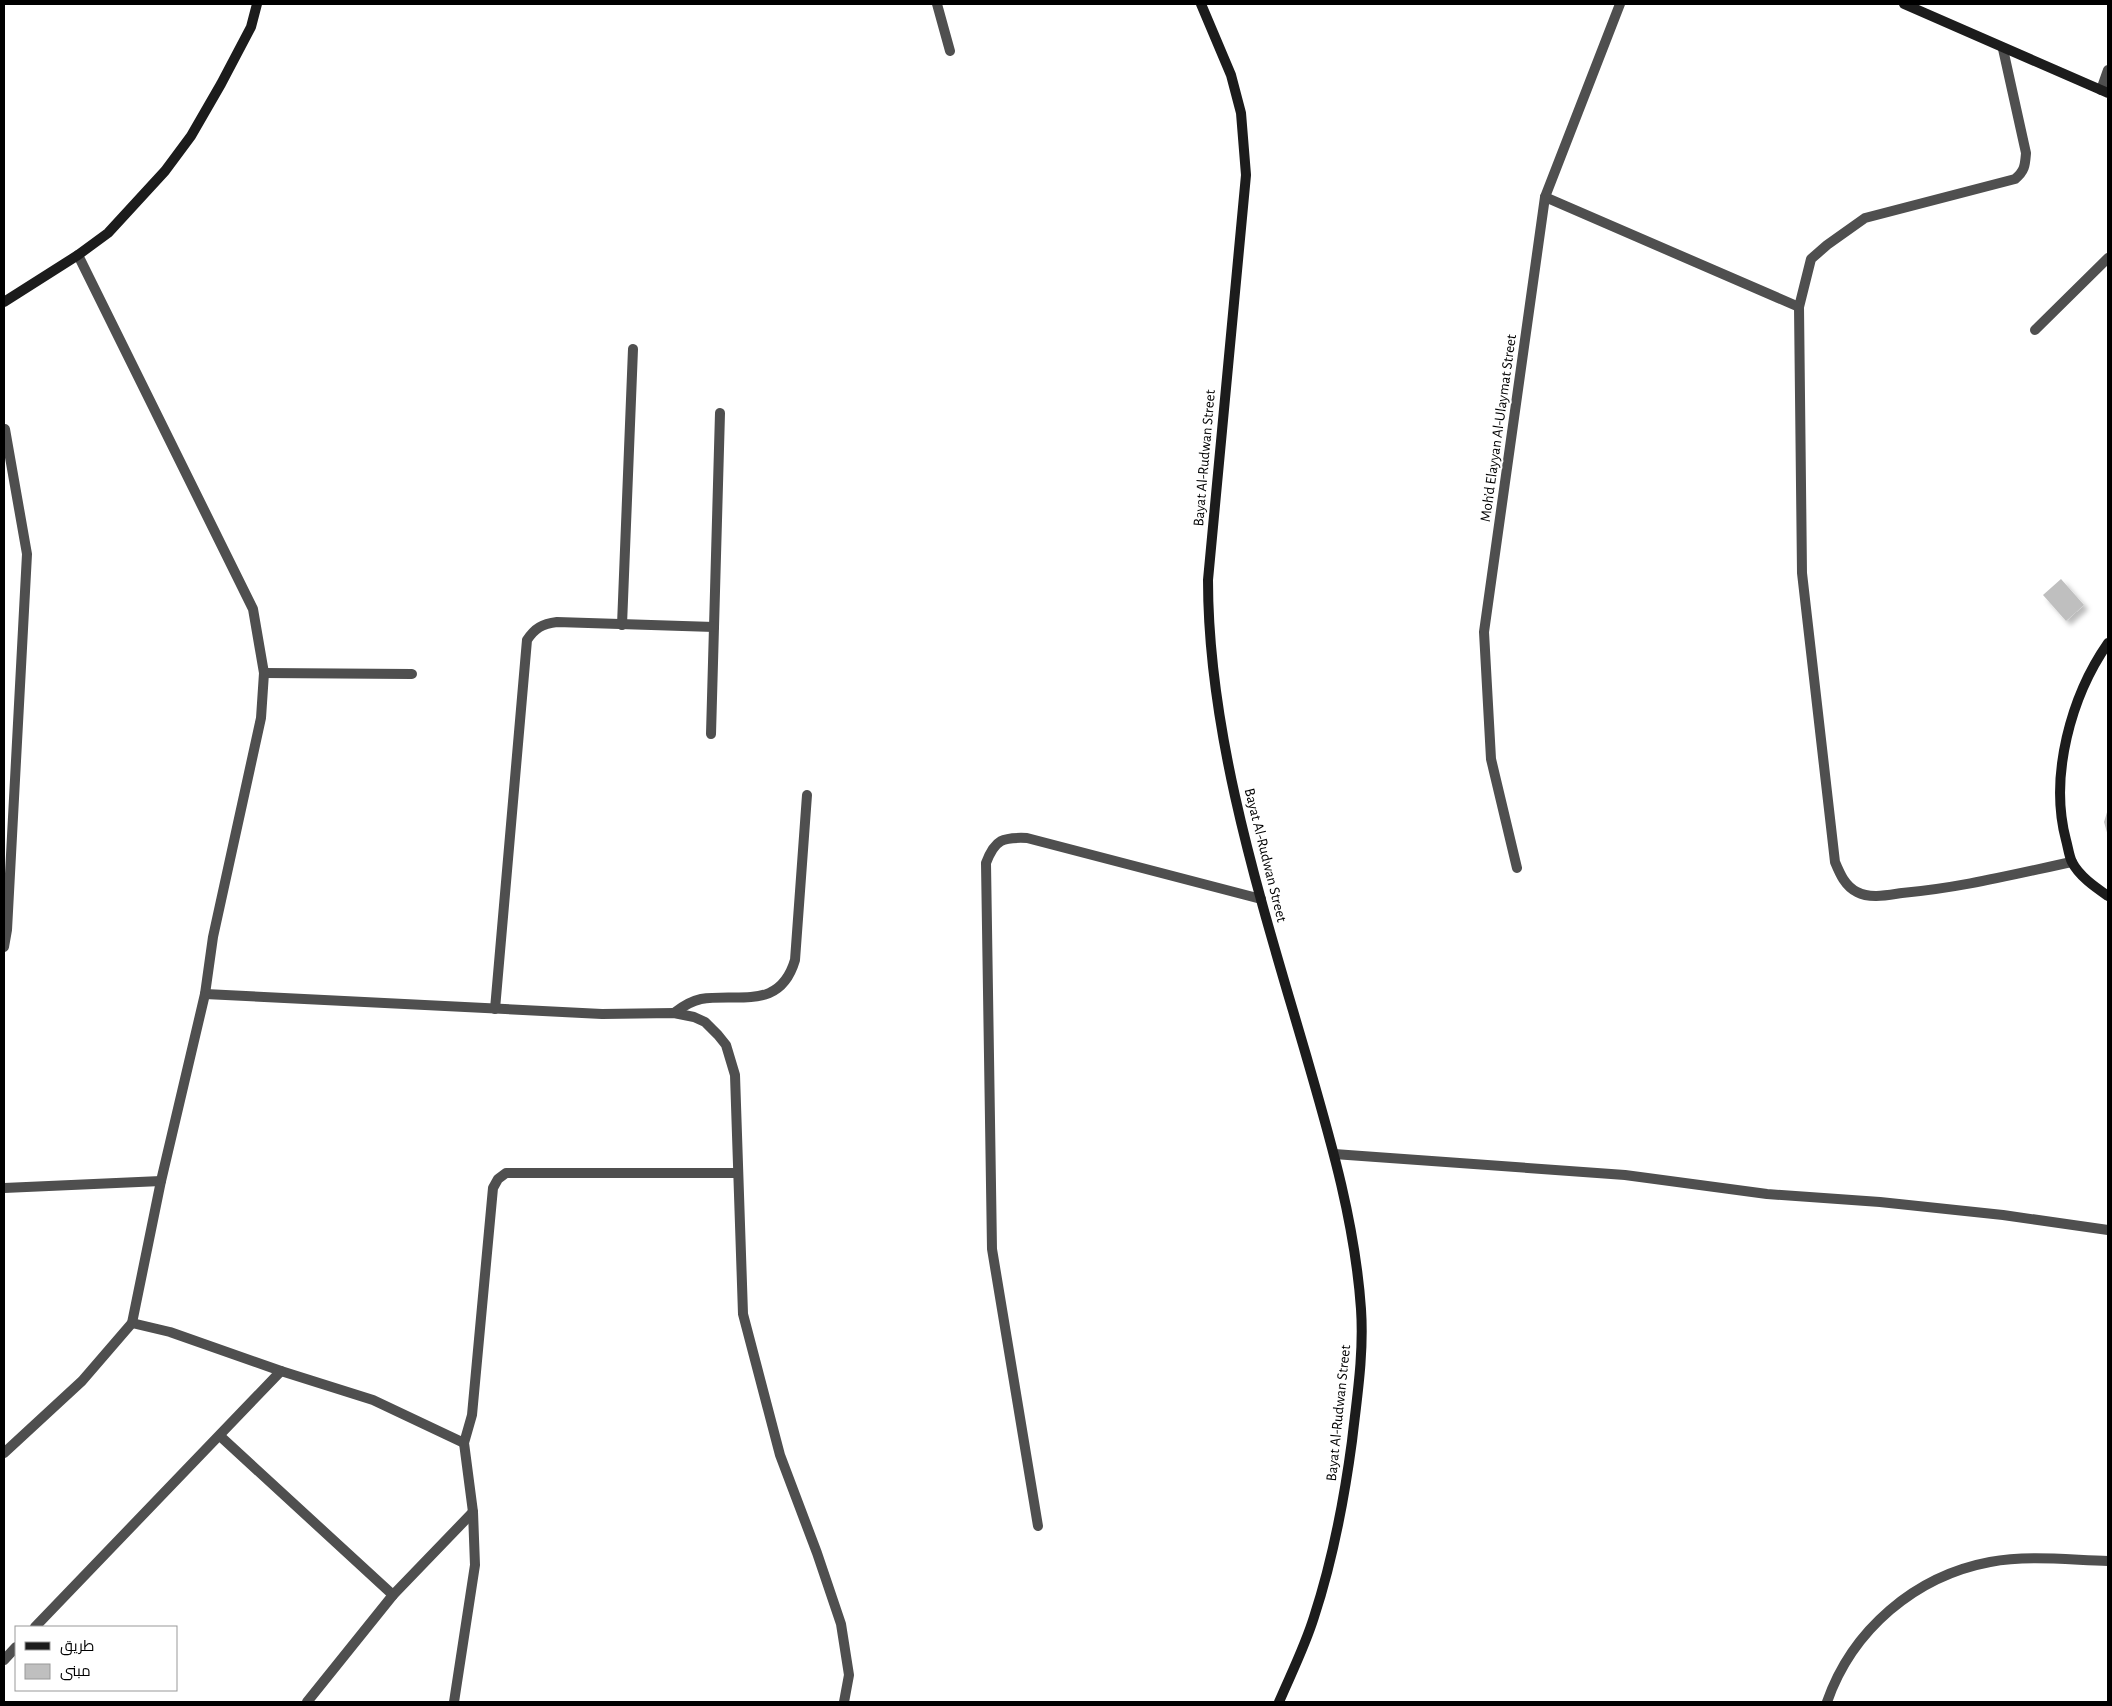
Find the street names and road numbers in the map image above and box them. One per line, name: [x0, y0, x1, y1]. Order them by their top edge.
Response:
street label: Moh’d Elayyan Al-Ulaymat Street: [1478, 333, 1519, 523]
street label: Bayat Al-Rudwan Street: [1191, 389, 1218, 527]
street label: Bayat Al-Rudwan Street: [1242, 787, 1289, 924]
street label: Bayat Al-Rudwan Street: [1324, 1344, 1353, 1482]

